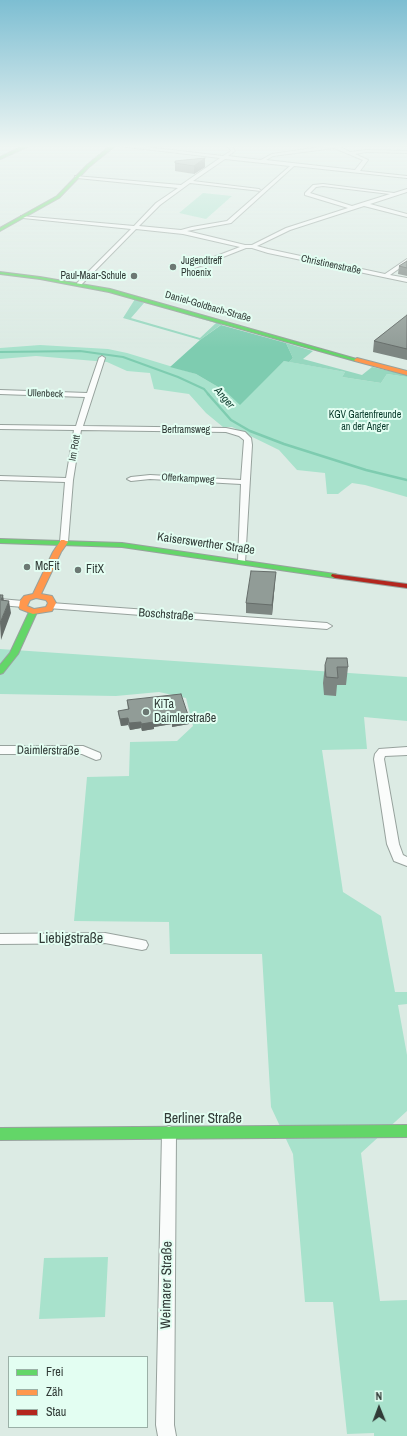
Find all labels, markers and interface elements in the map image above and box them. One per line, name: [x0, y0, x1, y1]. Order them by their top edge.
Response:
street label: Christinenstraße: [300, 253, 362, 277]
place label: Jugendtreff Phoenix: [181, 255, 222, 278]
marker: Jugendtreff Phoenix: [168, 262, 178, 272]
place label: Paul-Maar-Schule: [60, 270, 126, 282]
marker: Paul-Maar-Schule: [129, 271, 139, 281]
street label: Daniel-Goldbach-Straße: [164, 289, 252, 325]
water label: Anger: [211, 385, 237, 411]
street label: Ullenbeck: [27, 387, 63, 401]
park label: KGV Gartenfreunde an der Anger: [329, 409, 401, 432]
street label: Bertramsweg: [162, 424, 210, 436]
street label: Im Rott: [67, 434, 83, 462]
street label: Offerkampweg: [161, 472, 215, 486]
street label: Kaiserswerther Straße: [156, 530, 256, 558]
place label: McFit: [35, 560, 60, 574]
marker: McFit: [22, 562, 32, 572]
place label: FitX: [86, 563, 104, 577]
marker: FitX: [73, 565, 83, 575]
street label: Boschstraße: [138, 606, 194, 624]
place label: KiTa Daimlerstraße: [154, 698, 216, 726]
marker: KiTa Daimlerstraße: [141, 707, 151, 717]
street label: Daimlerstraße: [17, 743, 79, 759]
street label: Liebigstraße: [39, 931, 103, 947]
street label: Berliner Straße: [164, 1111, 242, 1127]
street label: Weimarer Straße: [158, 1241, 176, 1329]
legend: [8, 1356, 148, 1428]
text: Frei: [46, 1364, 64, 1380]
text: Zäh: [46, 1384, 63, 1400]
north arrow: [359, 1388, 399, 1428]
text: N: [375, 1389, 382, 1403]
text: Stau: [46, 1404, 66, 1420]

